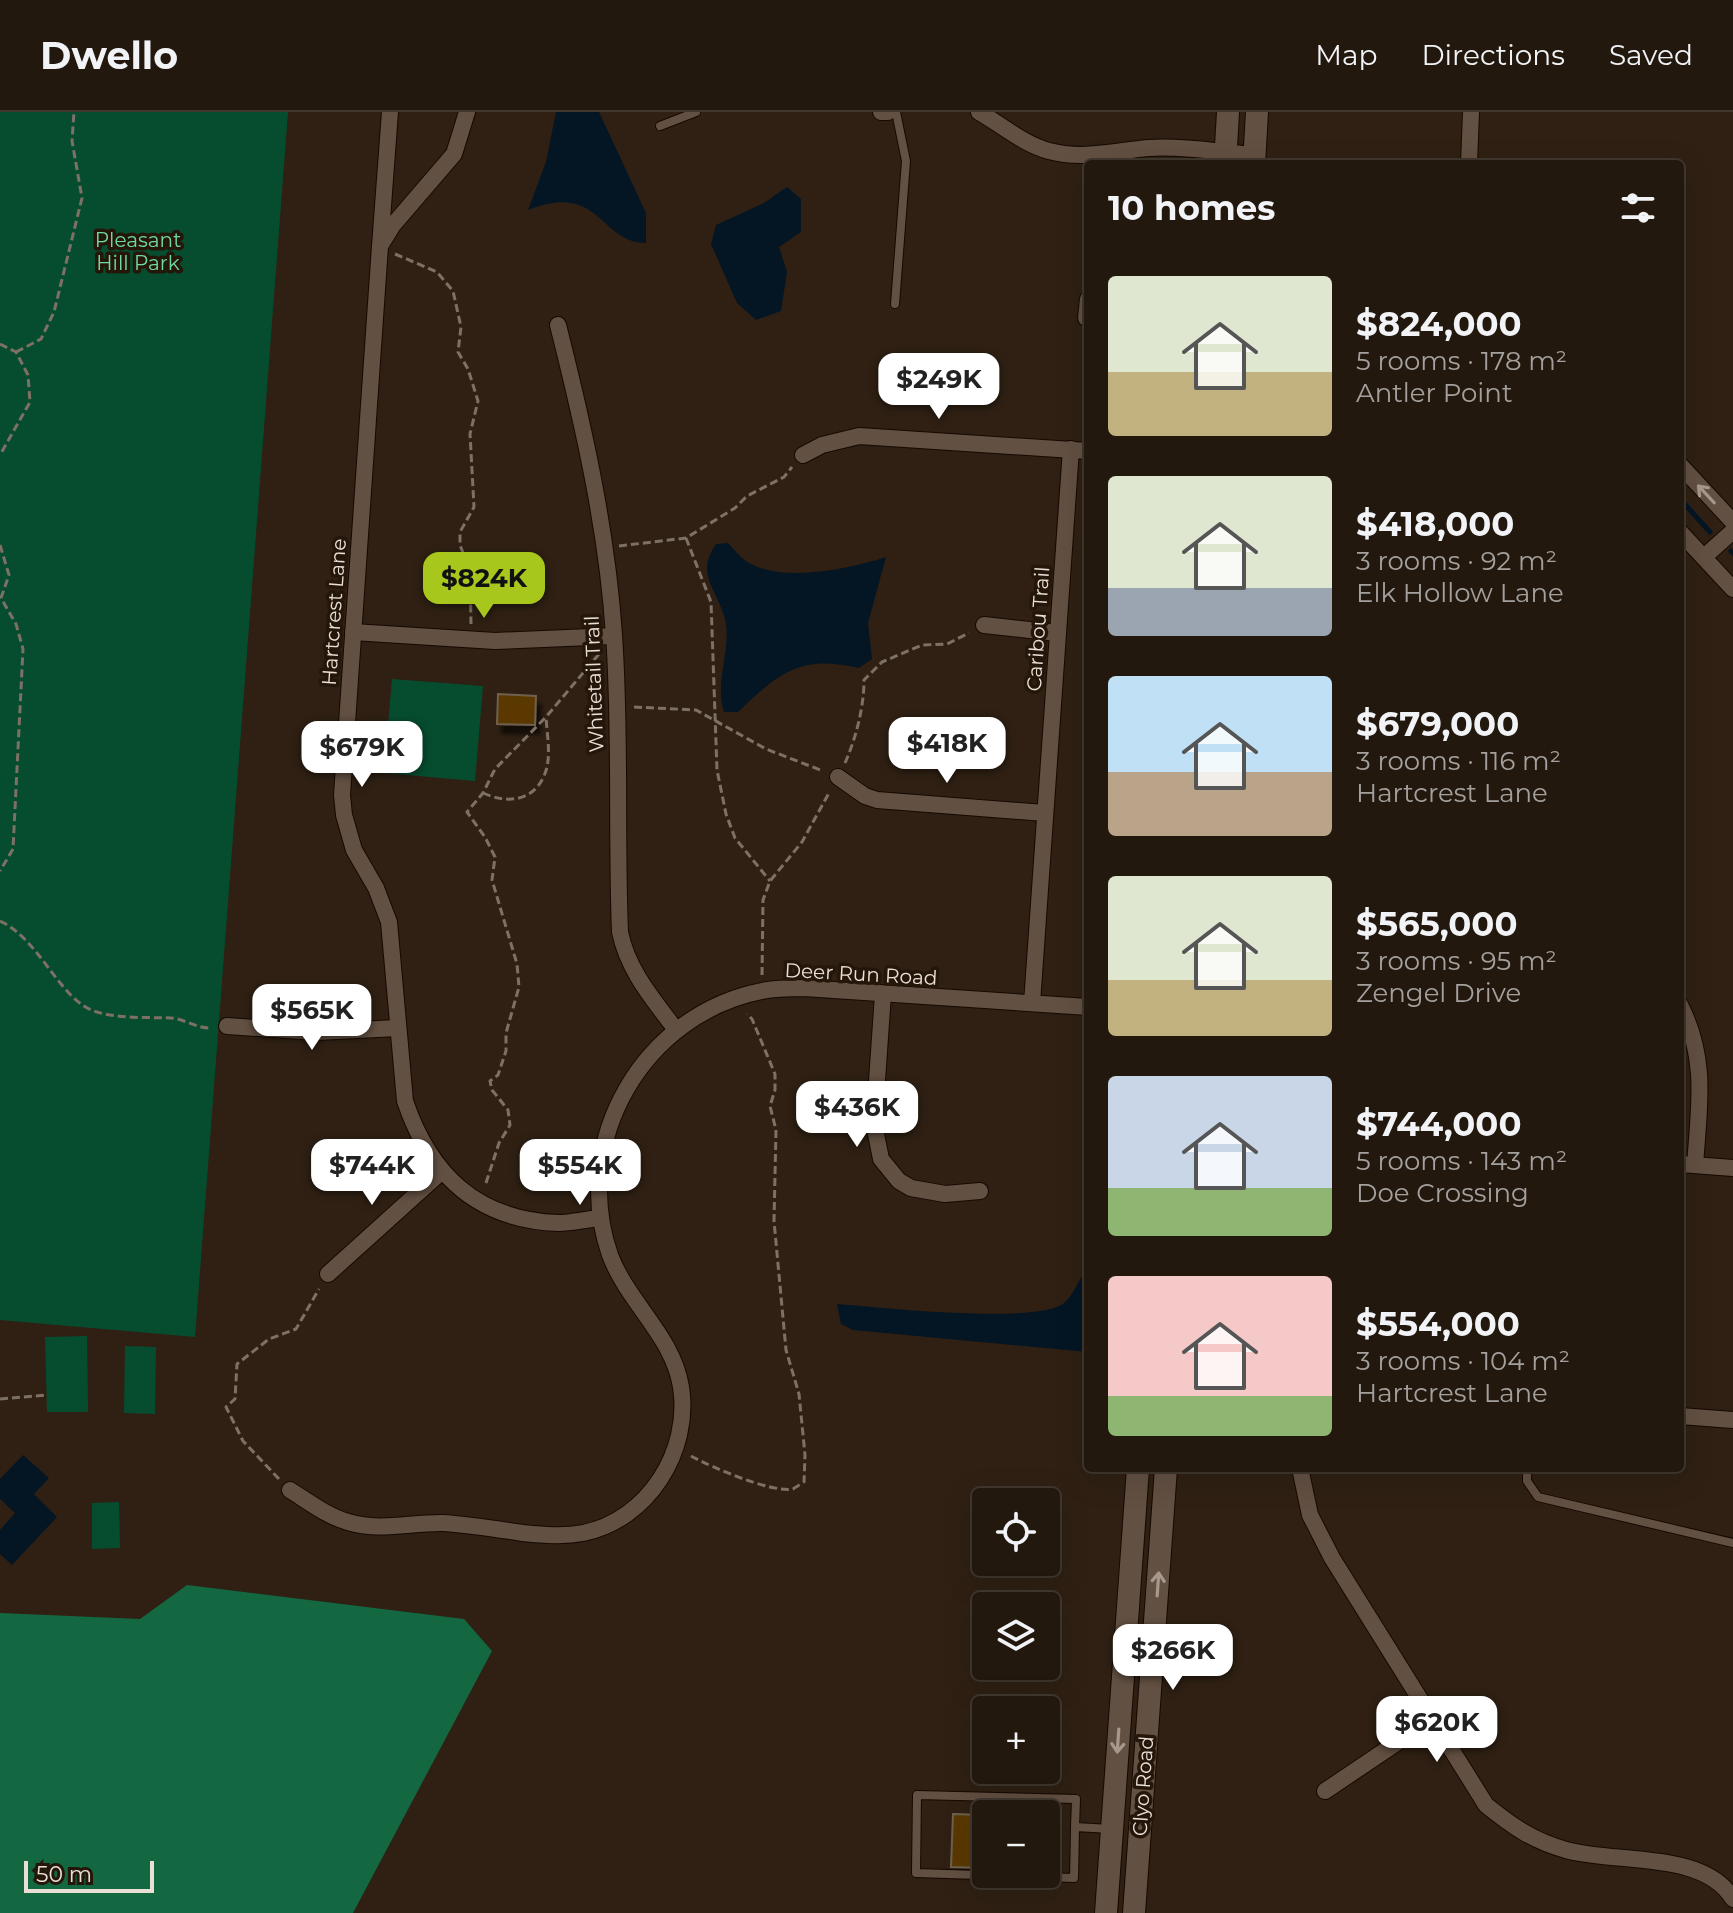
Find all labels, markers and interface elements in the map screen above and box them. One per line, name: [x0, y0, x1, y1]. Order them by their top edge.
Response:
text: Dwello: [40, 32, 178, 79]
text: Map: [1315, 38, 1377, 72]
text: Directions: [1421, 38, 1565, 72]
text: Saved: [1609, 38, 1693, 72]
icon: filters: [1616, 186, 1660, 230]
text: 10 homes: [1108, 187, 1275, 229]
park label: Pleasant Hill Park: [95, 228, 181, 275]
text: $824,000: [1356, 303, 1522, 345]
icon: home: [1172, 308, 1268, 404]
text: 5 rooms · 178 m²: [1356, 345, 1567, 377]
pin: $249K: [883, 353, 995, 421]
text: $249K: [896, 363, 982, 395]
text: Antler Point: [1356, 377, 1512, 409]
one-way arrow: [1698, 484, 1716, 504]
text: $418,000: [1356, 503, 1514, 545]
icon: home: [1172, 508, 1268, 604]
street label: Hartcrest Lane: [317, 538, 351, 686]
text: 3 rooms · 92 m²: [1356, 545, 1557, 577]
pin: $824K: [428, 552, 540, 620]
text: $824K: [441, 562, 527, 594]
street label: Caribou Trail: [1022, 566, 1054, 692]
text: Elk Hollow Lane: [1356, 577, 1564, 609]
street label: Whitetail Trail: [580, 615, 608, 753]
text: $679,000: [1356, 703, 1519, 745]
icon: home: [1172, 708, 1268, 804]
pin: $418K: [891, 717, 1003, 785]
pin: $679K: [306, 721, 418, 789]
text: $418K: [907, 727, 987, 759]
text: $679K: [320, 731, 404, 763]
text: 3 rooms · 116 m²: [1356, 745, 1561, 777]
text: Hartcrest Lane: [1356, 777, 1548, 809]
text: $565,000: [1356, 903, 1518, 945]
icon: home: [1172, 908, 1268, 1004]
text: 3 rooms · 95 m²: [1356, 945, 1557, 977]
street label: Deer Run Road: [784, 958, 938, 990]
text: Zengel Drive: [1356, 977, 1521, 1009]
pin: $565K: [256, 984, 368, 1052]
text: $565K: [270, 994, 354, 1026]
pin: $436K: [801, 1081, 913, 1149]
text: $436K: [814, 1091, 900, 1123]
text: $744,000: [1356, 1103, 1521, 1145]
icon: home: [1172, 1108, 1268, 1204]
pin: $744K: [316, 1139, 428, 1207]
pin: $554K: [524, 1139, 636, 1207]
text: 5 rooms · 143 m²: [1356, 1145, 1567, 1177]
text: $744K: [329, 1149, 415, 1181]
text: $554K: [538, 1149, 622, 1181]
text: Doe Crossing: [1356, 1177, 1529, 1209]
text: $554,000: [1356, 1303, 1520, 1345]
icon: home: [1172, 1308, 1268, 1404]
text: 3 rooms · 104 m²: [1356, 1345, 1570, 1377]
text: Hartcrest Lane: [1356, 1377, 1548, 1409]
map controls: [972, 1488, 1060, 1888]
button: locate: [972, 1488, 1060, 1576]
one-way arrow: [1151, 1571, 1166, 1598]
button: layers: [972, 1592, 1060, 1680]
pin: $266K: [1117, 1624, 1229, 1692]
text: $266K: [1131, 1634, 1215, 1666]
button: +: [972, 1696, 1060, 1784]
pin: $620K: [1381, 1696, 1493, 1764]
text: $620K: [1394, 1706, 1480, 1738]
one-way arrow: [1110, 1727, 1125, 1754]
street label: Clyo Road: [1128, 1735, 1158, 1837]
button: −: [972, 1800, 1060, 1888]
scale bar: [24, 1857, 154, 1893]
text: 50 m: [36, 1861, 92, 1888]

